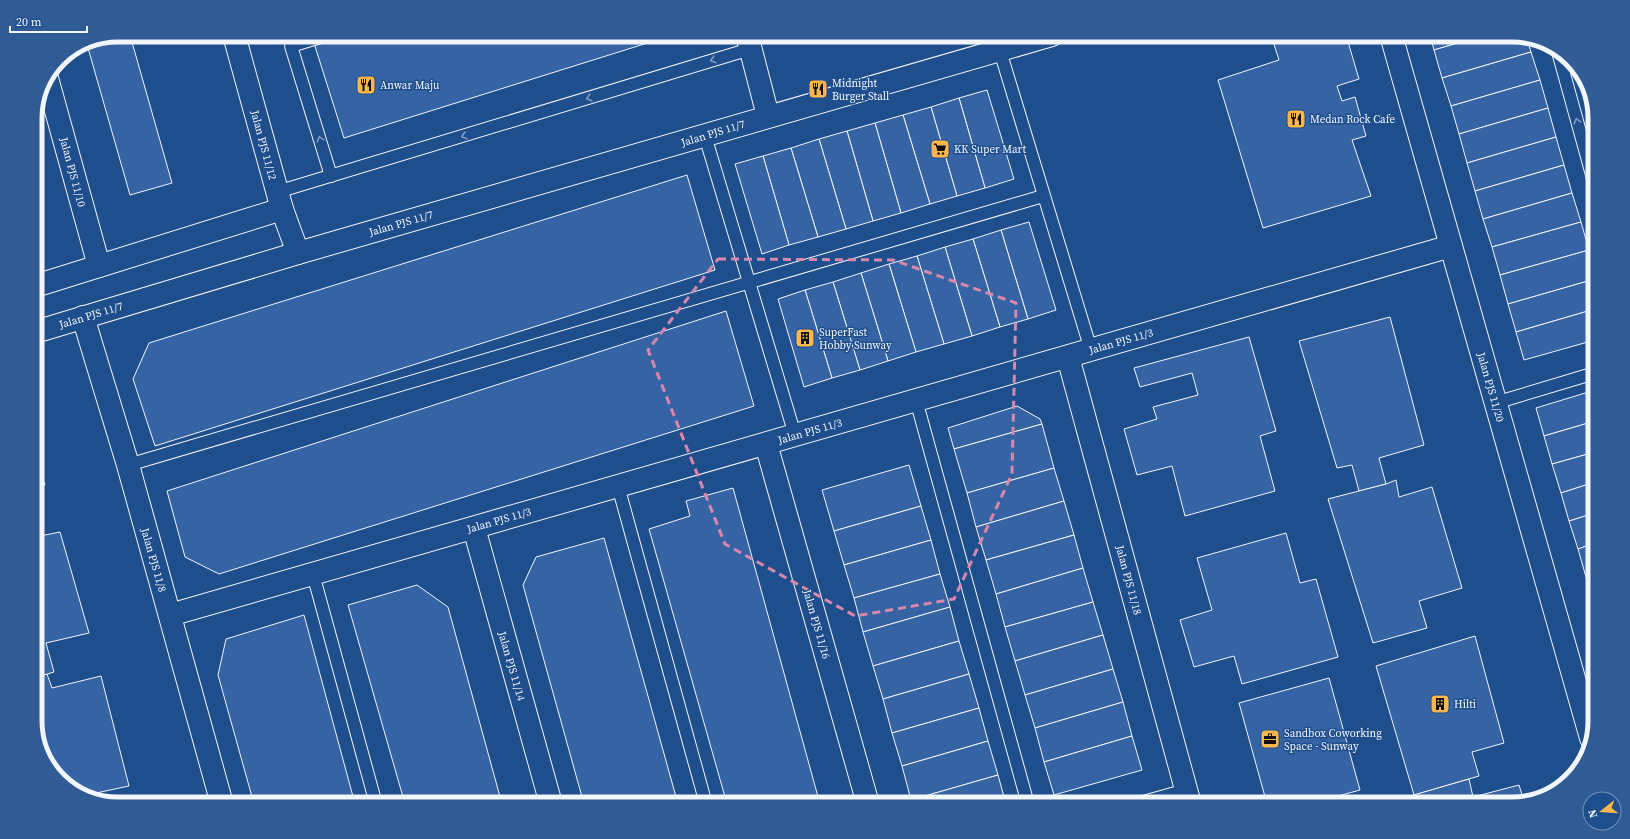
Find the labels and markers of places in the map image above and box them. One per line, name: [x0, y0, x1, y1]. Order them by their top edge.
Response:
restaurant icon: Anwar Maju: [355, 74, 377, 96]
place label: Midnight Burger Stall: [832, 76, 889, 104]
place label: Anwar Maju: [380, 78, 440, 93]
restaurant icon: Midnight Burger Stall: [807, 78, 829, 100]
restaurant icon: Medan Rock Cafe: [1285, 108, 1307, 130]
place label: Medan Rock Cafe: [1310, 112, 1395, 127]
supermarket icon: KK Super Mart: [929, 138, 951, 160]
place label: KK Super Mart: [954, 142, 1026, 157]
place label: SuperFast Hobby Sunway: [819, 325, 892, 353]
building icon: SuperFast Hobby Sunway: [794, 327, 816, 349]
building icon: Hilti: [1429, 693, 1451, 715]
place label: Hilti: [1454, 697, 1476, 712]
place label: Sandbox Coworking Space - Sunway: [1284, 726, 1382, 754]
office icon: Sandbox Coworking Space - Sunway: [1259, 728, 1281, 750]

